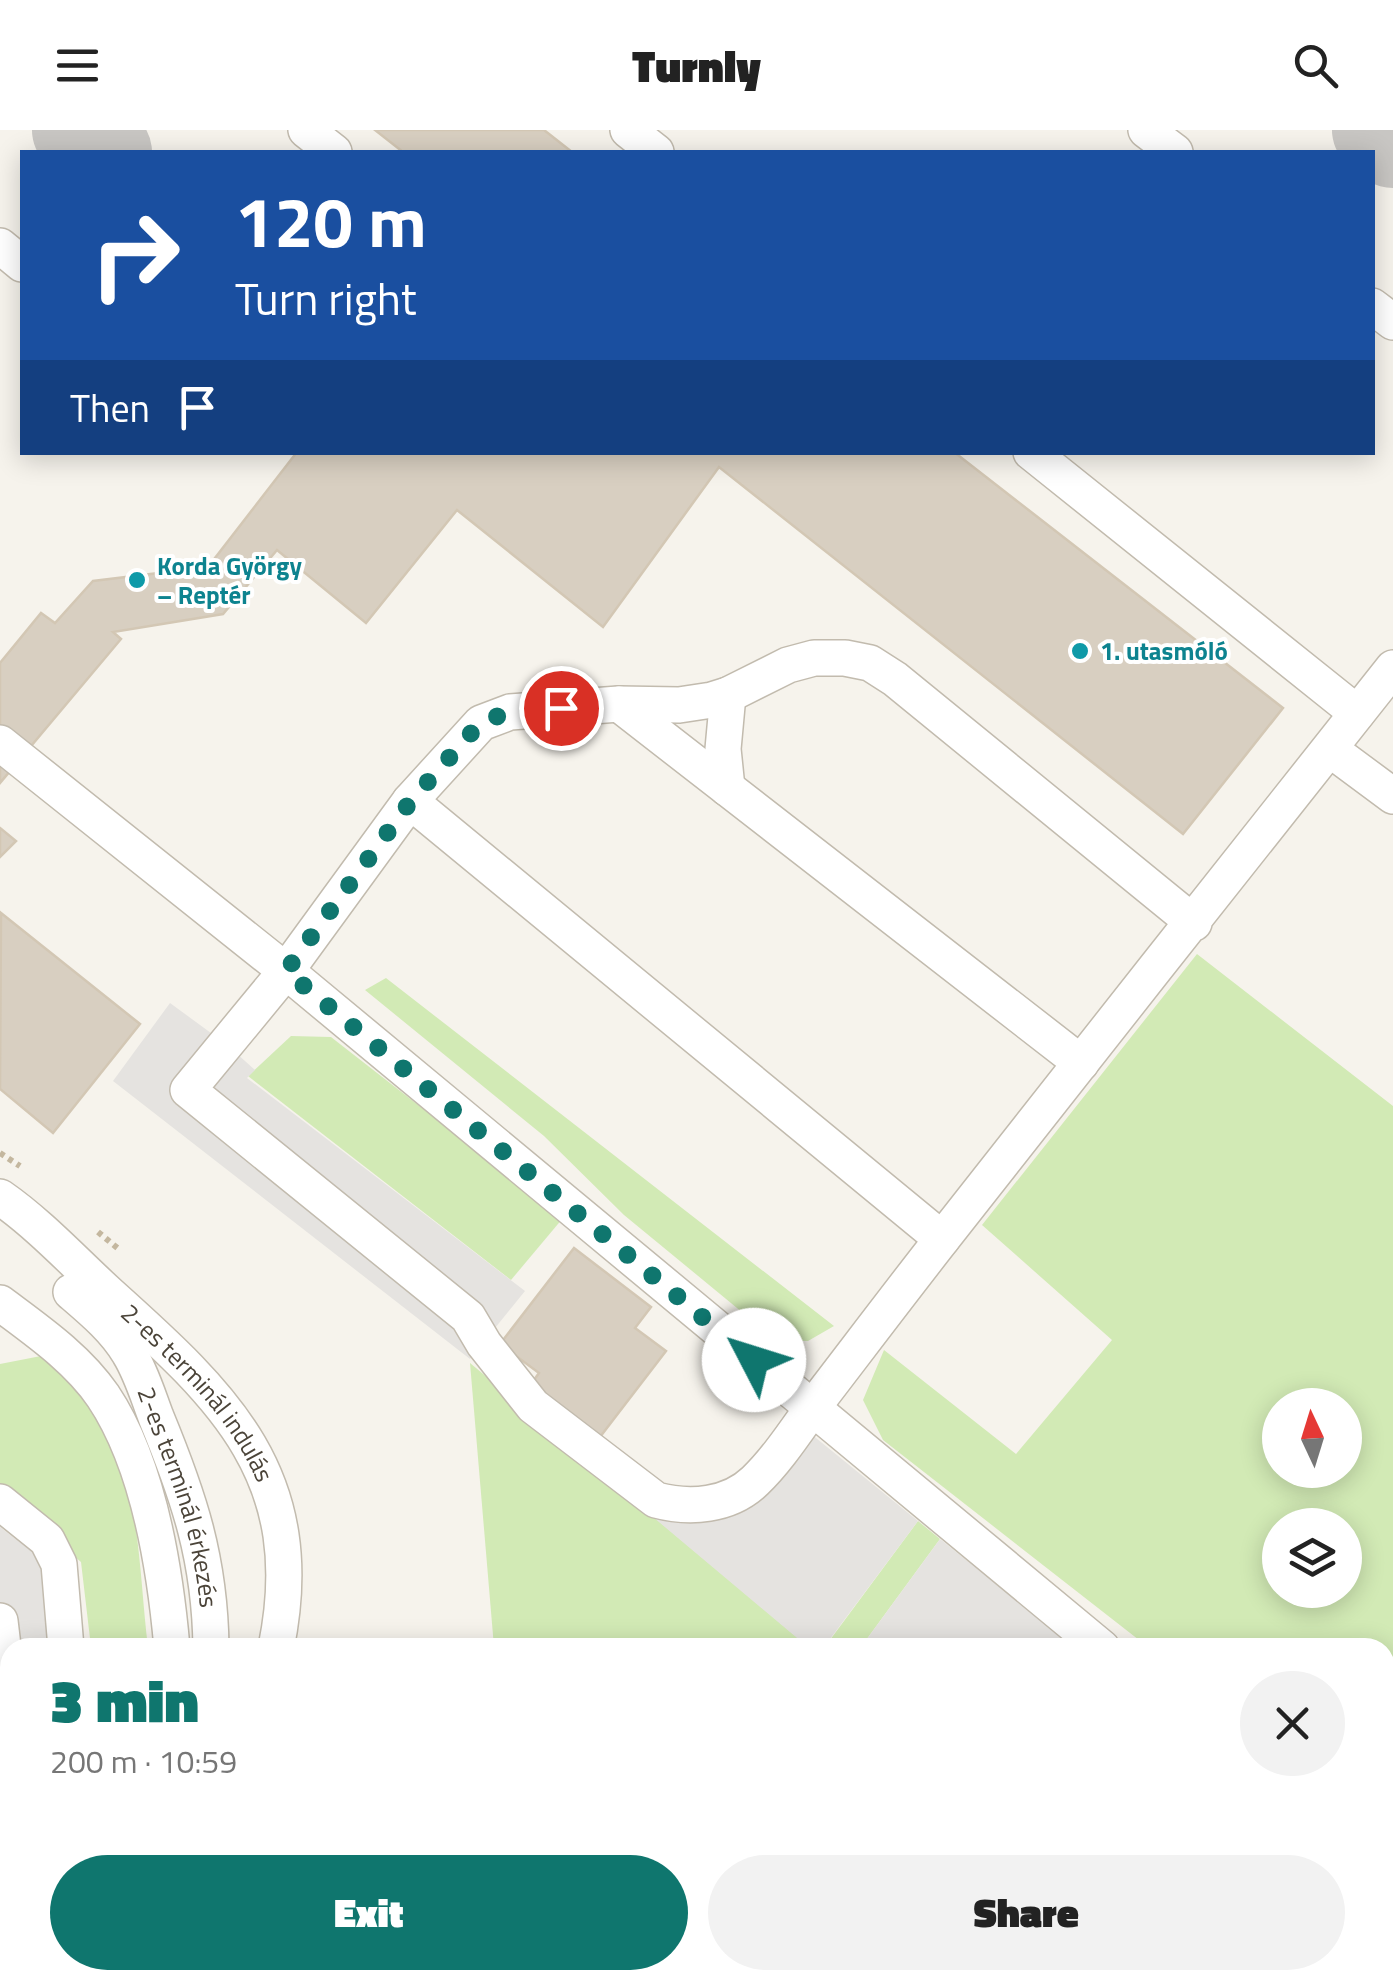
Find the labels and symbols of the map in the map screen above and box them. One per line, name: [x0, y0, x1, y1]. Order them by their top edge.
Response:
place label: Korda György – Reptér: [157, 547, 302, 614]
marker: Korda György – Reptér: [126, 569, 148, 591]
place label: 1. utasmóló: [1100, 632, 1228, 670]
marker: 1. utasmóló: [1069, 640, 1091, 662]
pin: [519, 666, 604, 751]
street label: 2-es terminál indulás: [113, 1295, 284, 1488]
position arrow: [702, 1308, 806, 1412]
street label: 2-es terminál érkezés: [128, 1382, 228, 1609]
north arrow: [1262, 1388, 1362, 1488]

